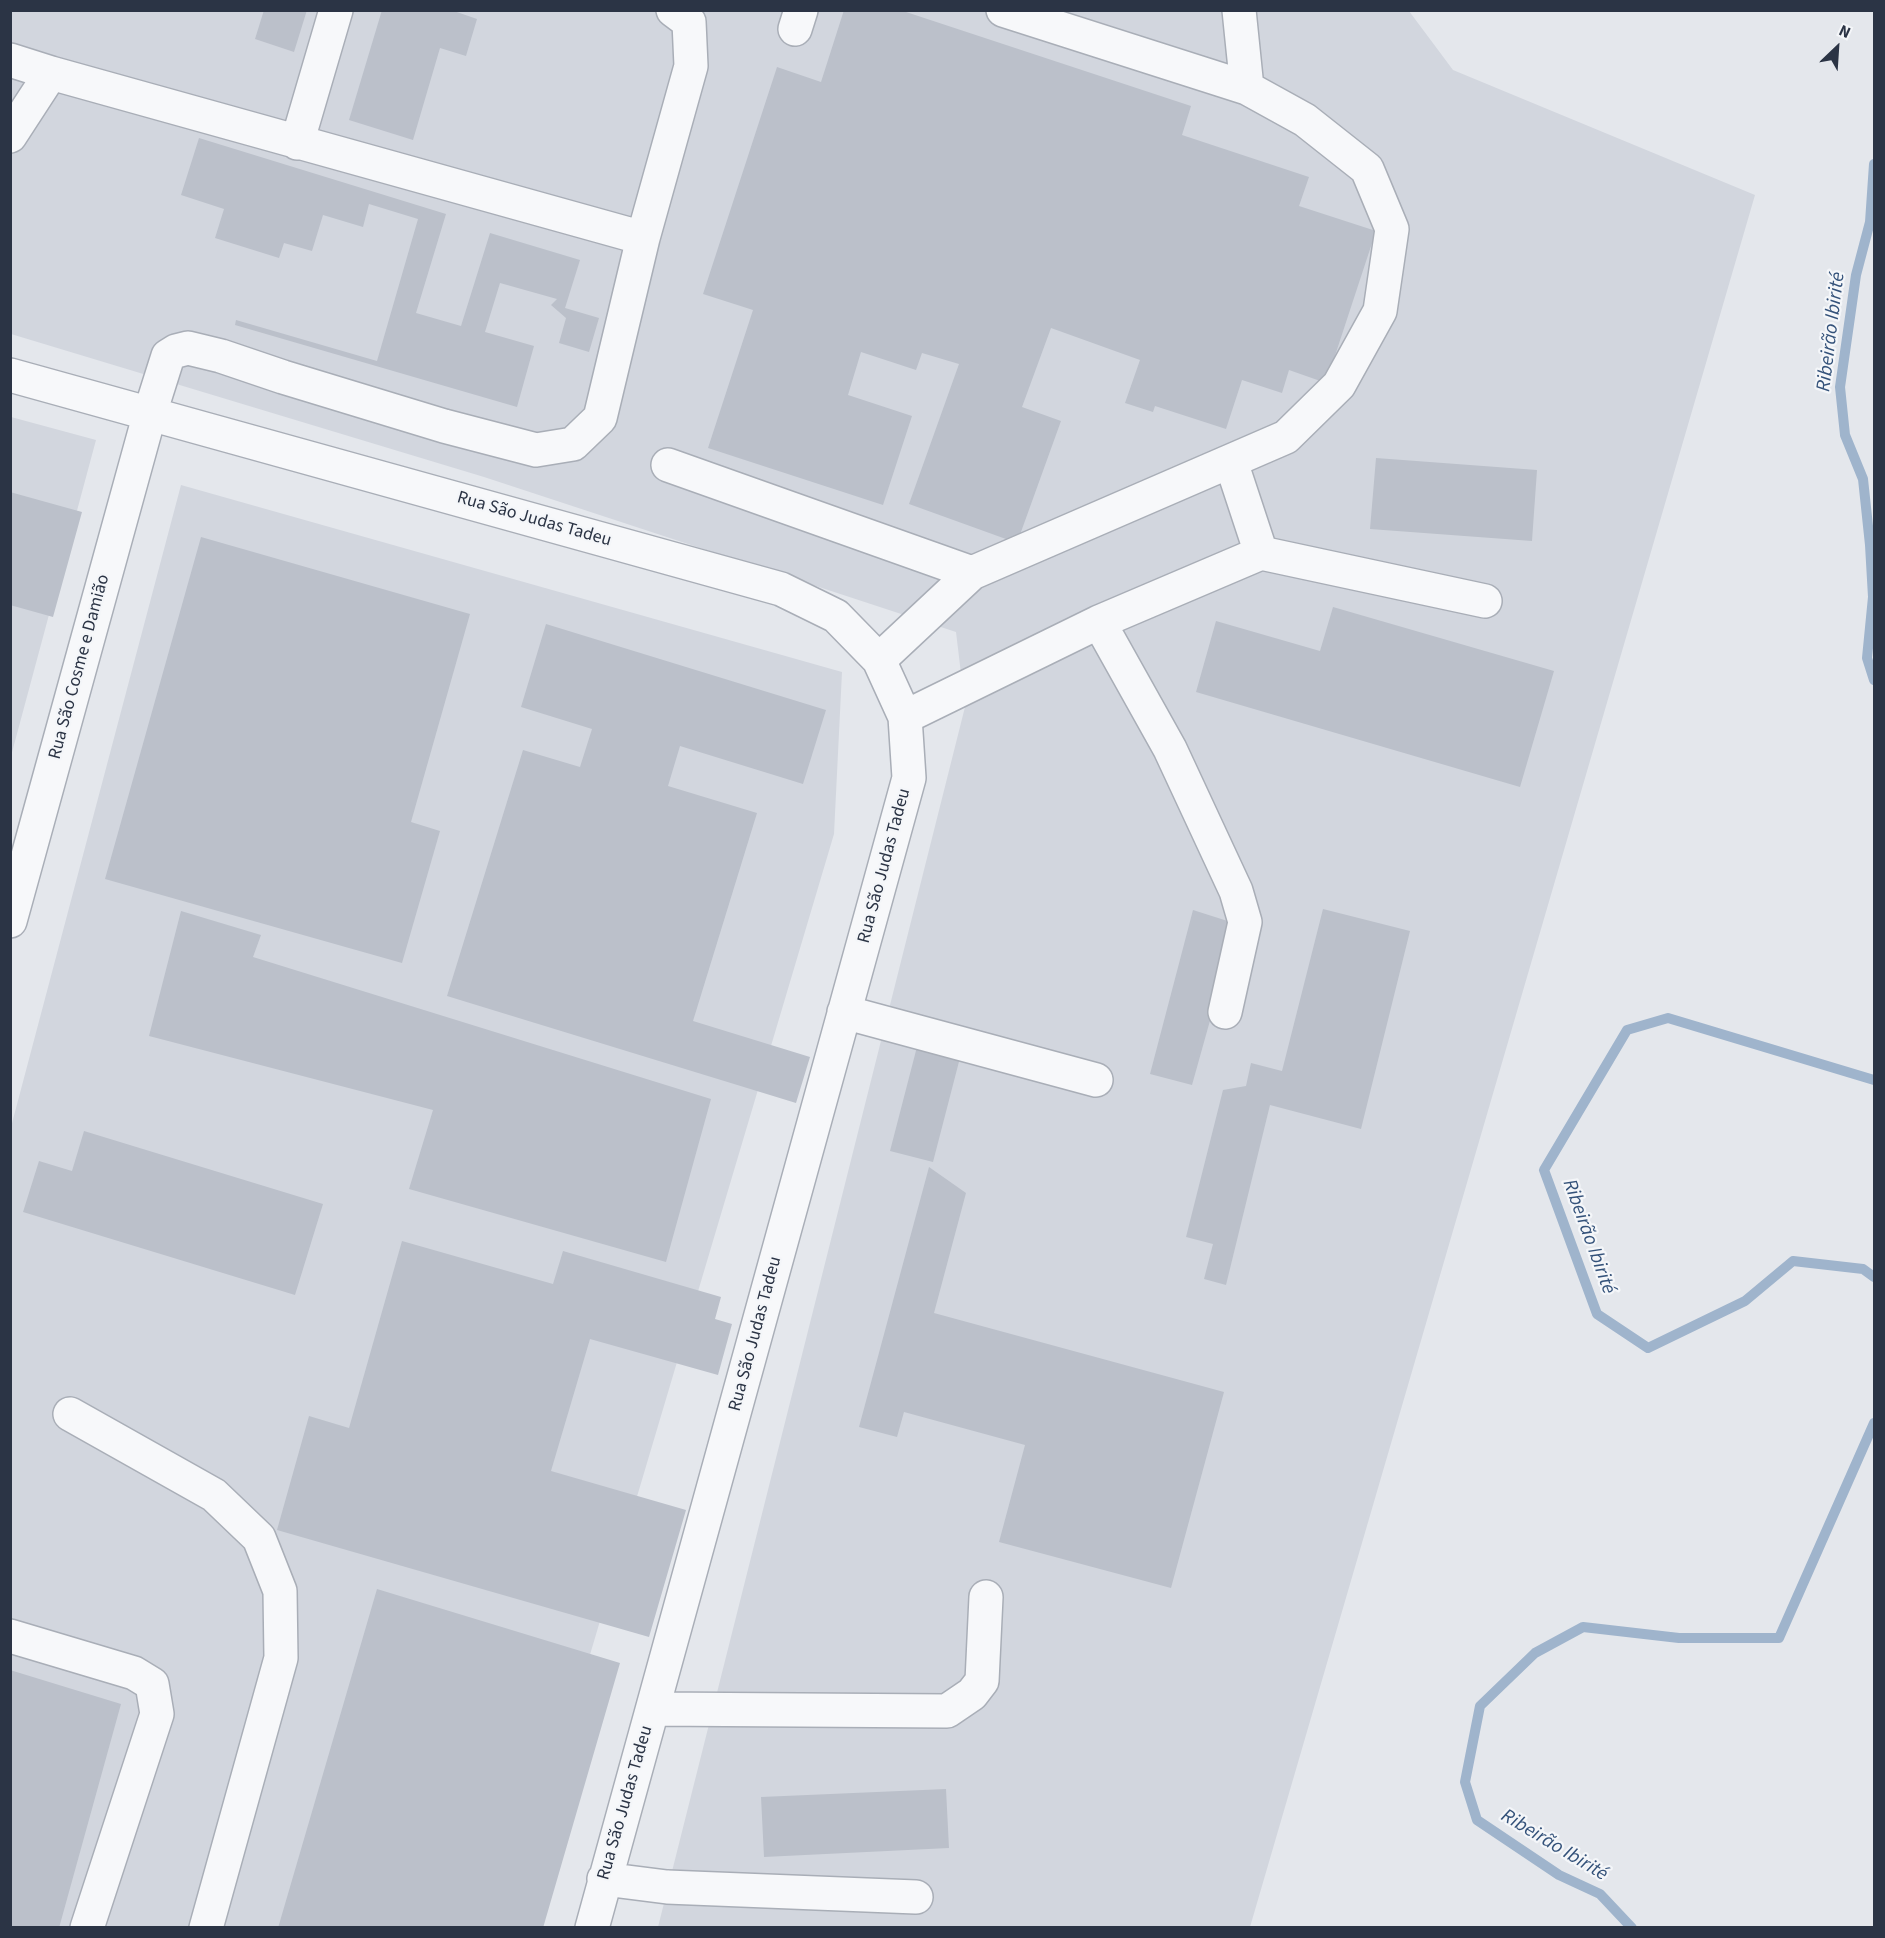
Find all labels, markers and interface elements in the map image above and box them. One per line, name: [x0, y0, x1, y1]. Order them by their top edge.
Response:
north arrow: [1807, 18, 1867, 78]
text: N: [1835, 19, 1854, 44]
water label: Ribeirão Ibirité: [1813, 271, 1851, 393]
street label: Rua São Judas Tadeu: [454, 488, 614, 552]
street label: Rua São Cosme e Damião: [45, 572, 115, 762]
street label: Rua São Judas Tadeu: [854, 786, 916, 946]
water label: Ribeirão Ibirité: [1556, 1176, 1620, 1298]
street label: Rua São Judas Tadeu: [725, 1254, 787, 1414]
street label: Rua São Judas Tadeu: [594, 1723, 658, 1883]
water label: Ribeirão Ibirité: [1496, 1805, 1612, 1887]

